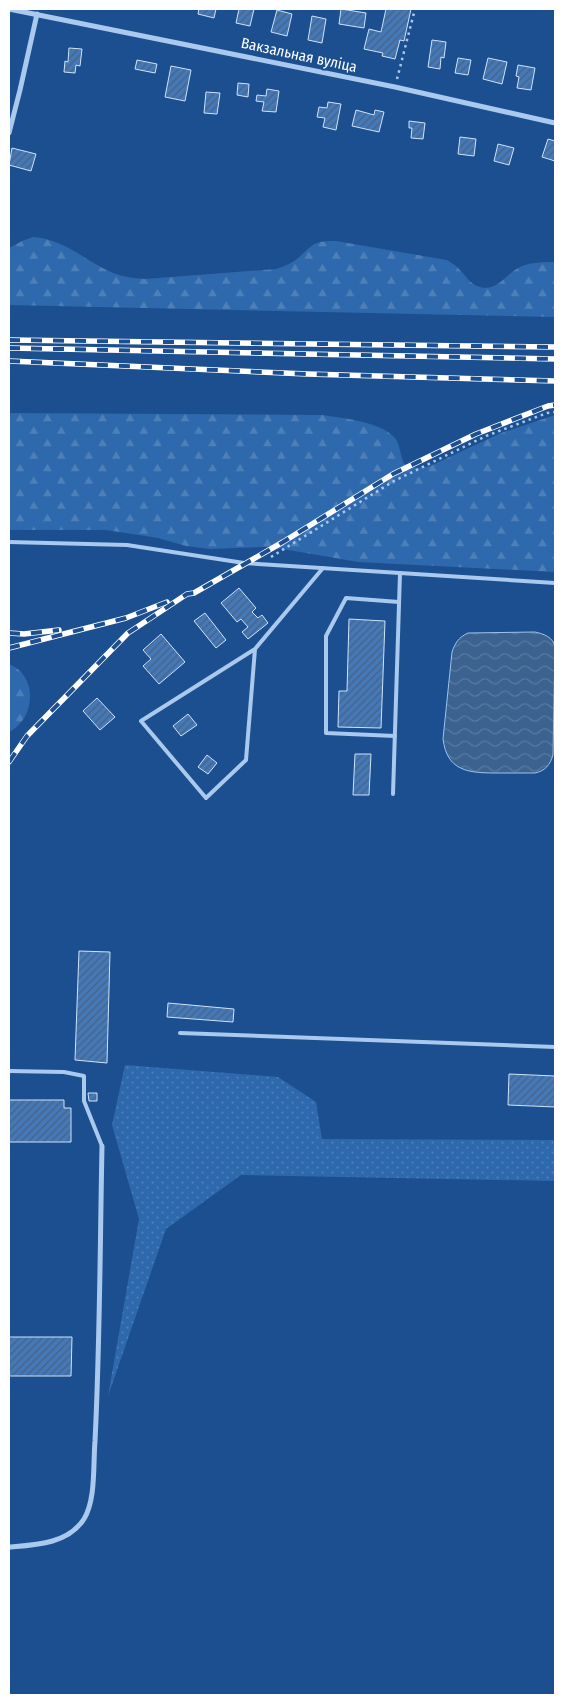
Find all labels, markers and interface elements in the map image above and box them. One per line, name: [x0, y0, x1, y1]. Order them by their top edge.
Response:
street label: Вакзальная вуліца: [239, 34, 359, 76]

